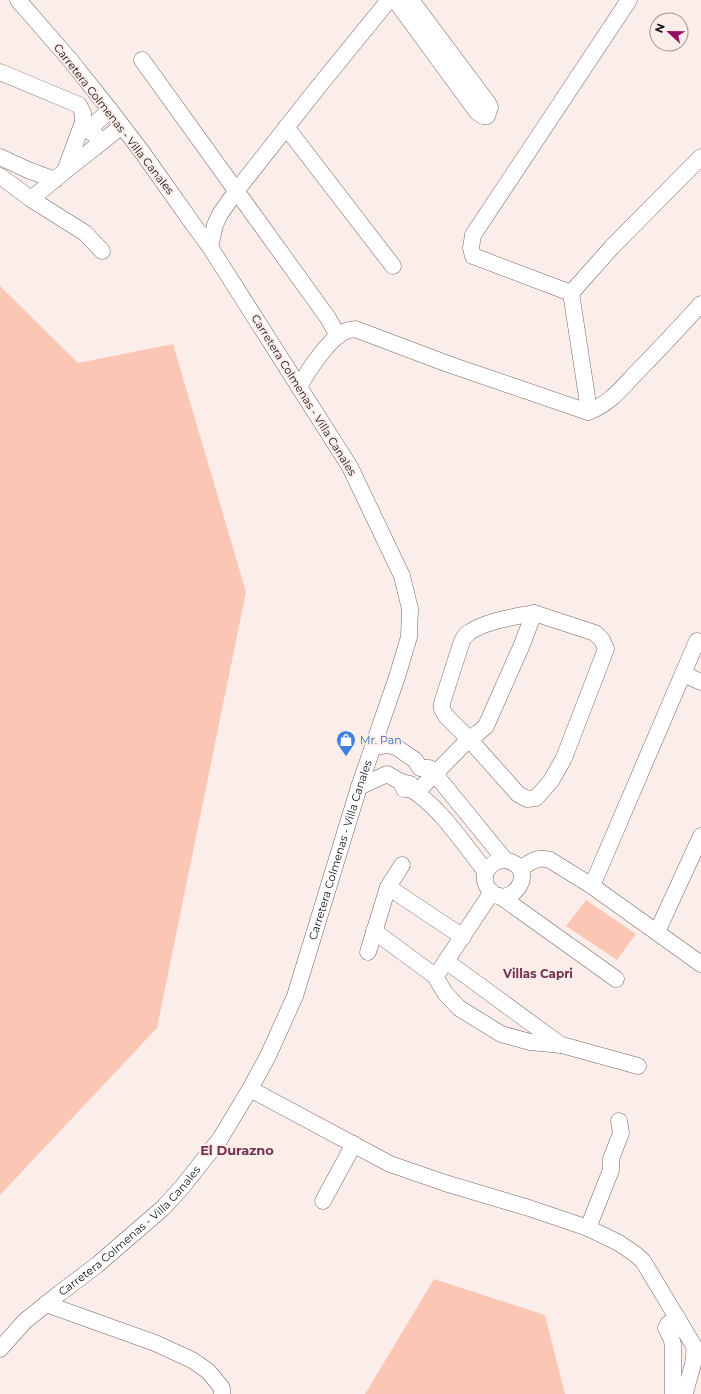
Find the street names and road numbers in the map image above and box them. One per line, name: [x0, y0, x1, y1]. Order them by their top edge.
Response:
street label: Carretera Colmenas - Villa Canales: [51, 41, 178, 198]
street label: Carretera Colmenas - Villa Canales: [248, 312, 360, 479]
street label: Carretera Colmenas - Villa Canales: [306, 758, 375, 942]
street label: Carretera Colmenas - Villa Canales: [56, 1162, 204, 1299]

